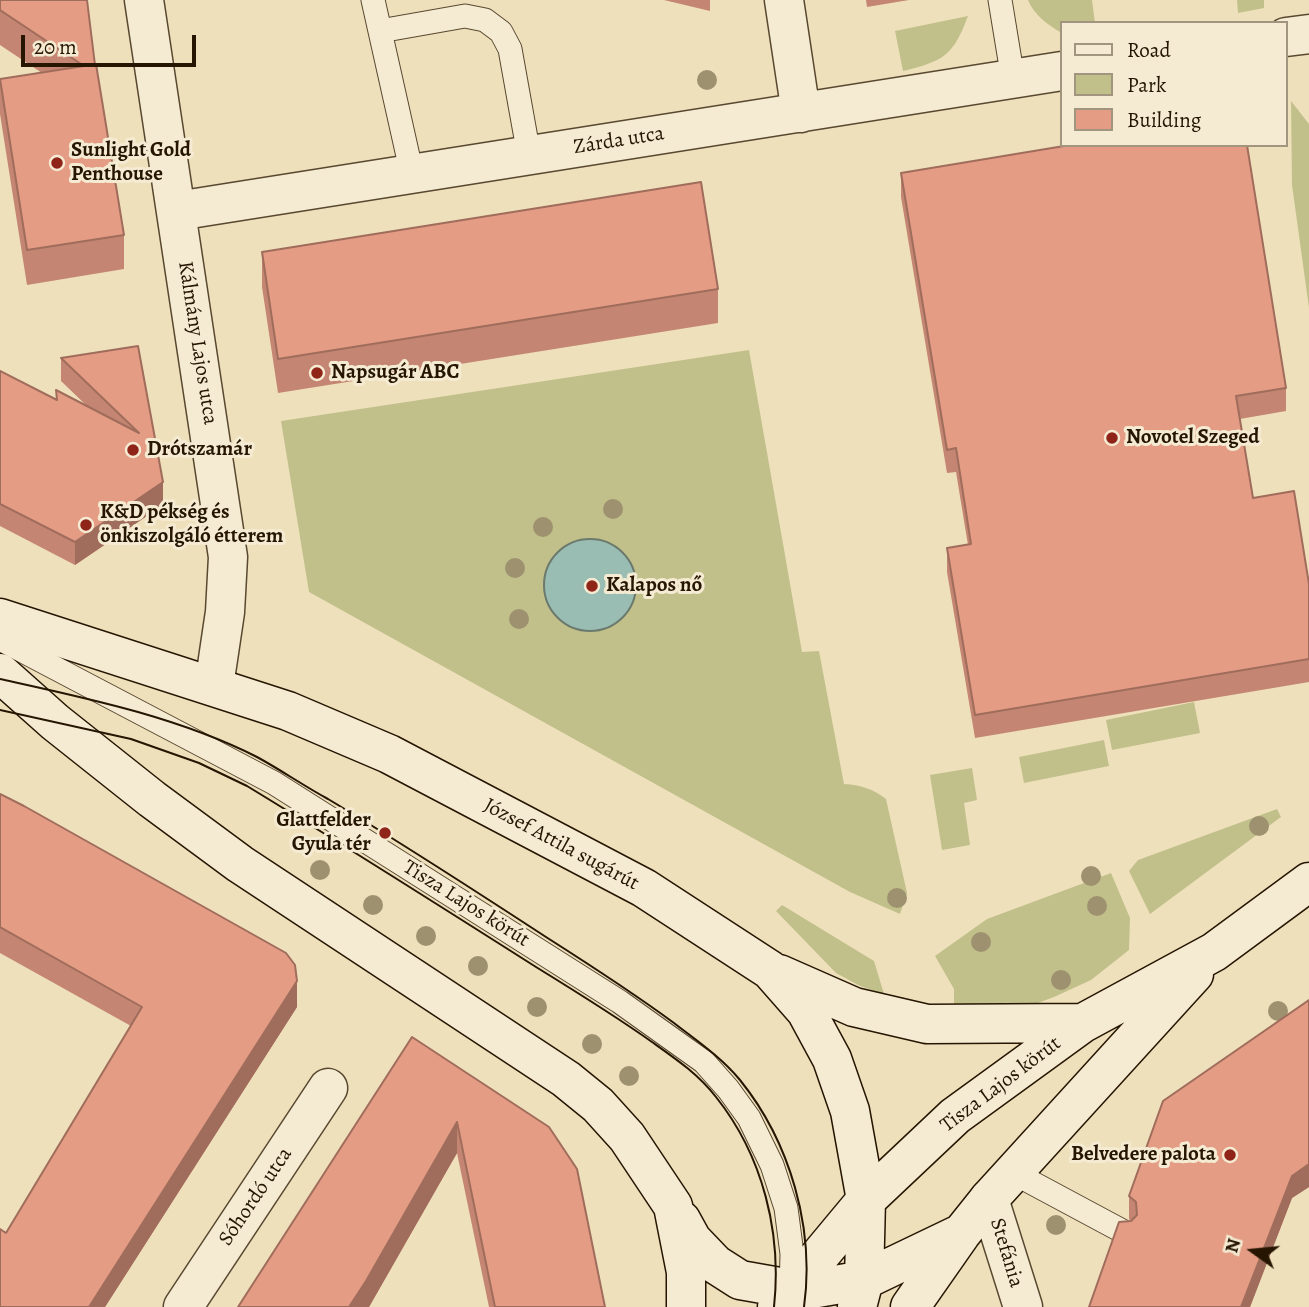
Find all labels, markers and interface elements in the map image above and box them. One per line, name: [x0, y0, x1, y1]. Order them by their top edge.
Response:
scale bar: [24, 21, 200, 65]
legend: [1060, 21, 1288, 147]
text: 20 m: [34, 33, 77, 61]
text: Road: [1127, 36, 1171, 64]
text: Park: [1127, 71, 1166, 99]
text: Building: [1127, 106, 1201, 134]
street label: Zárda utca: [572, 121, 666, 161]
place label: Sunlight Gold Penthouse: [71, 138, 191, 188]
marker: Sunlight Gold Penthouse: [49, 155, 65, 171]
street label: Kálmány Lajos utca: [172, 259, 222, 427]
place label: Napsugár ABC: [331, 360, 459, 386]
marker: Napsugár ABC: [309, 365, 325, 381]
place label: Novotel Szeged: [1126, 425, 1260, 451]
marker: Novotel Szeged: [1104, 430, 1120, 446]
place label: Drótszamár: [147, 437, 252, 463]
marker: Drótszamár: [125, 442, 141, 458]
place label: K&D pékség és önkiszolgáló étterem: [100, 500, 283, 550]
marker: K&D pékség és önkiszolgáló étterem: [78, 517, 94, 533]
place label: Kalapos nő: [606, 573, 702, 599]
marker: Kalapos nő: [584, 578, 600, 594]
street label: József Attila sugárút: [479, 793, 643, 897]
place label: Glattfelder Gyula tér: [276, 808, 371, 858]
marker: Glattfelder Gyula tér: [377, 825, 393, 841]
street label: Tisza Lajos körút: [398, 855, 534, 953]
street label: Tisza Lajos körút: [936, 1032, 1066, 1138]
place label: Belvedere palota: [1071, 1142, 1216, 1168]
street label: Sóhordó utca: [214, 1143, 298, 1251]
marker: Belvedere palota: [1222, 1147, 1238, 1163]
street label: Stefánia: [984, 1215, 1028, 1291]
north arrow: [1218, 1216, 1288, 1286]
text: N: [1218, 1236, 1247, 1256]

